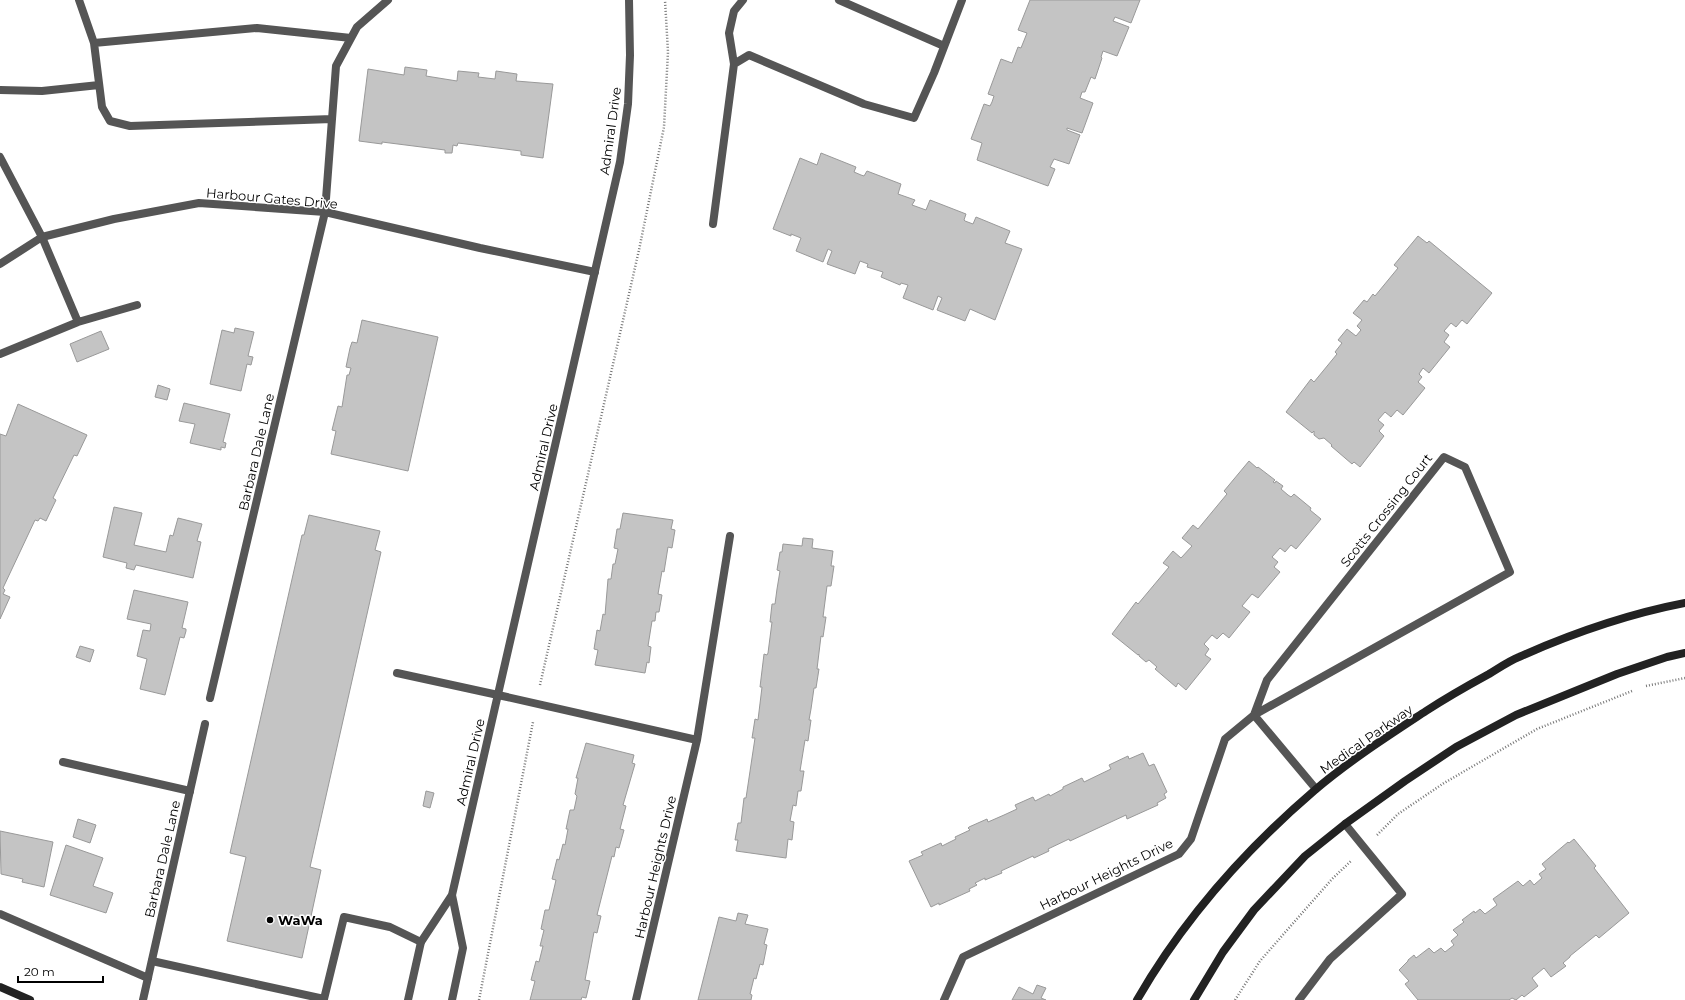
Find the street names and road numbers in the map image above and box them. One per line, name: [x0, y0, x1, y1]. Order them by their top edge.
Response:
street label: Admiral Drive: [596, 86, 624, 176]
street label: Harbour Gates Drive: [206, 184, 339, 212]
street label: Barbara Dale Lane: [235, 392, 277, 512]
street label: Admiral Drive: [525, 402, 561, 492]
street label: Scotts Crossing Court: [1337, 450, 1435, 570]
street label: Medical Parkway: [1317, 701, 1416, 777]
street label: Admiral Drive: [452, 717, 488, 807]
street label: Harbour Heights Drive: [631, 794, 679, 940]
street label: Barbara Dale Lane: [141, 799, 183, 919]
street label: Harbour Heights Drive: [1037, 835, 1175, 913]

